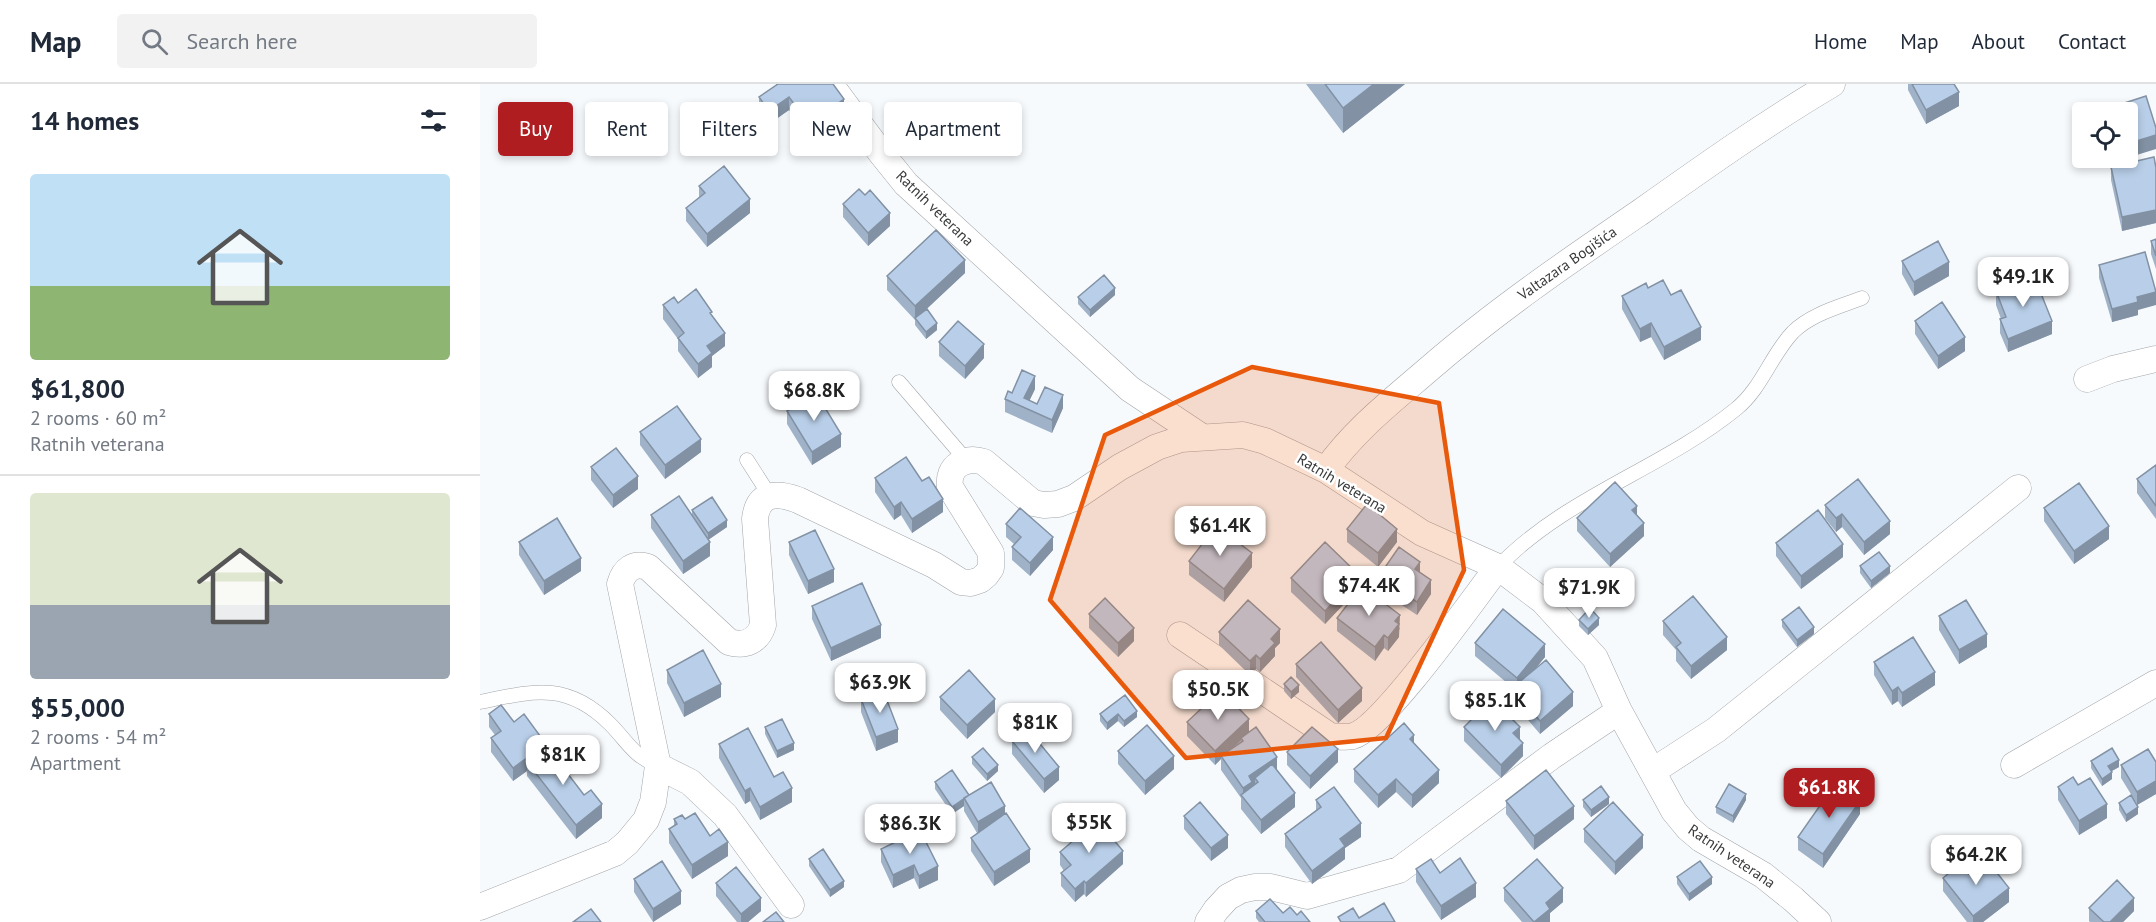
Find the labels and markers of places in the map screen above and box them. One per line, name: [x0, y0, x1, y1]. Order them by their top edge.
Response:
pin: $49.1K: [1974, 257, 2072, 308]
pin: $68.8K: [765, 371, 863, 422]
pin: $61.4K: [1171, 506, 1269, 557]
pin: $74.4K: [1320, 566, 1418, 617]
pin: $71.9K: [1540, 568, 1638, 619]
pin: $63.9K: [831, 663, 929, 714]
pin: $50.5K: [1169, 670, 1267, 721]
pin: $85.1K: [1446, 681, 1544, 732]
pin: $81K: [999, 703, 1071, 754]
pin: $81K: [527, 735, 599, 786]
pin: $61.8K: [1780, 768, 1878, 819]
pin: $55K: [1053, 803, 1125, 854]
pin: $86.3K: [861, 804, 959, 855]
pin: $64.2K: [1927, 835, 2025, 886]

